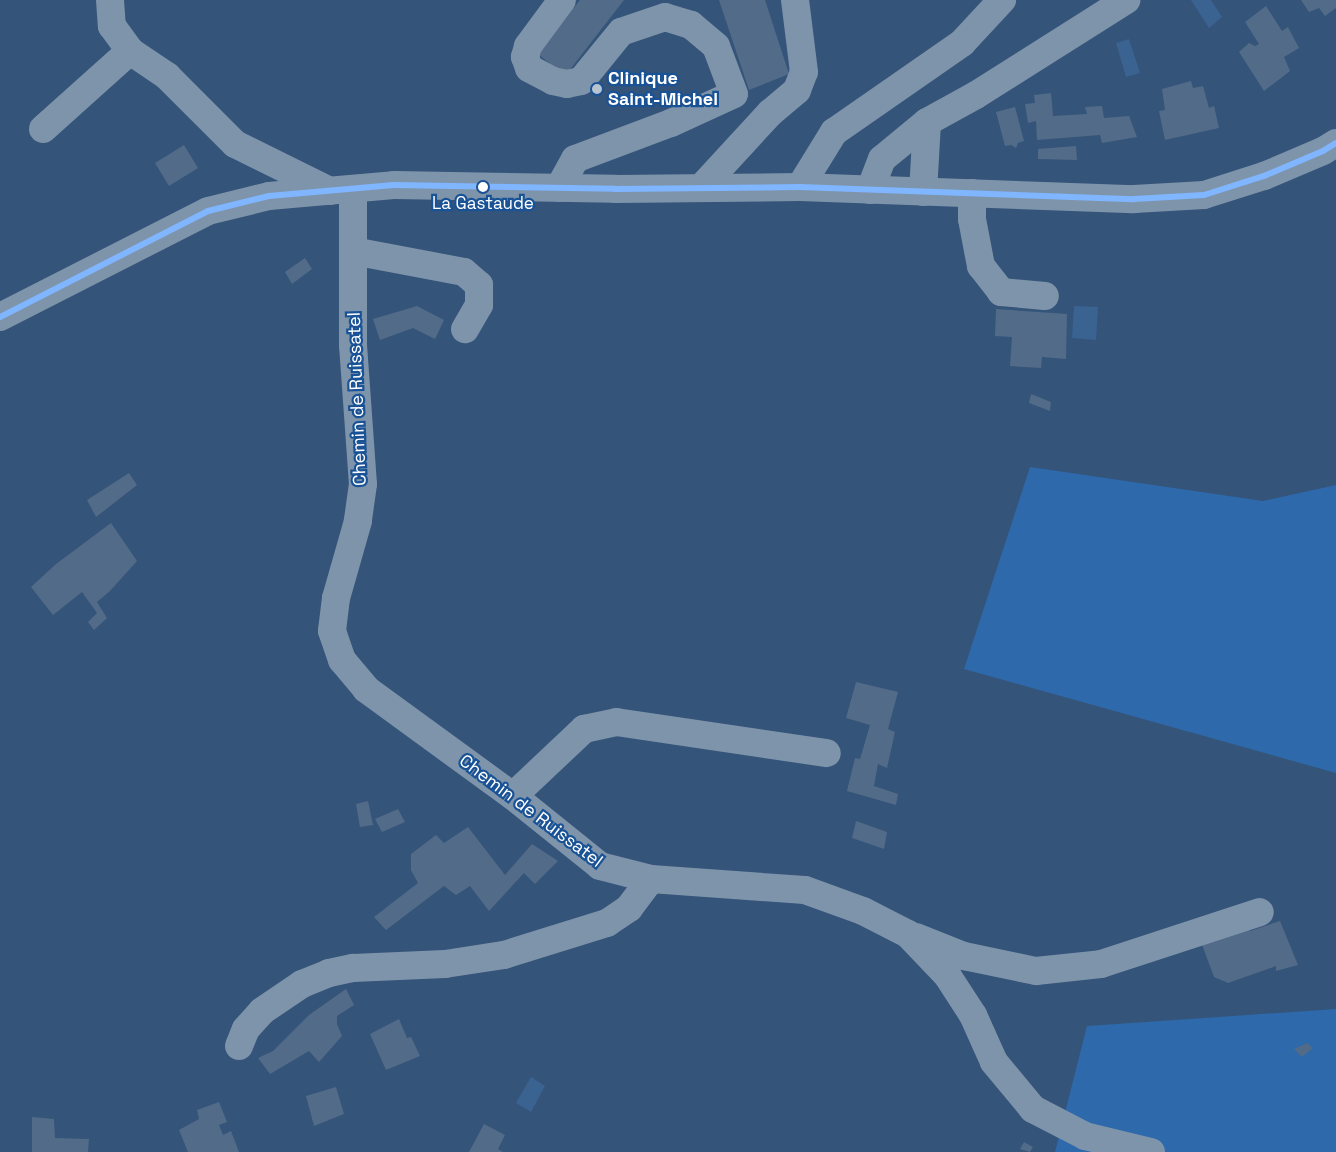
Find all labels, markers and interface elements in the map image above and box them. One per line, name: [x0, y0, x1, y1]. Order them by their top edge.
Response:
place label: Clinique Saint-Michel: [608, 68, 718, 110]
marker: Clinique Saint-Michel: [590, 82, 604, 96]
marker: La Gastaude: [478, 182, 488, 192]
place label: La Gastaude: [432, 194, 534, 214]
street label: Chemin de Ruissatel: [343, 312, 371, 486]
street label: Chemin de Ruissatel: [455, 750, 607, 872]

